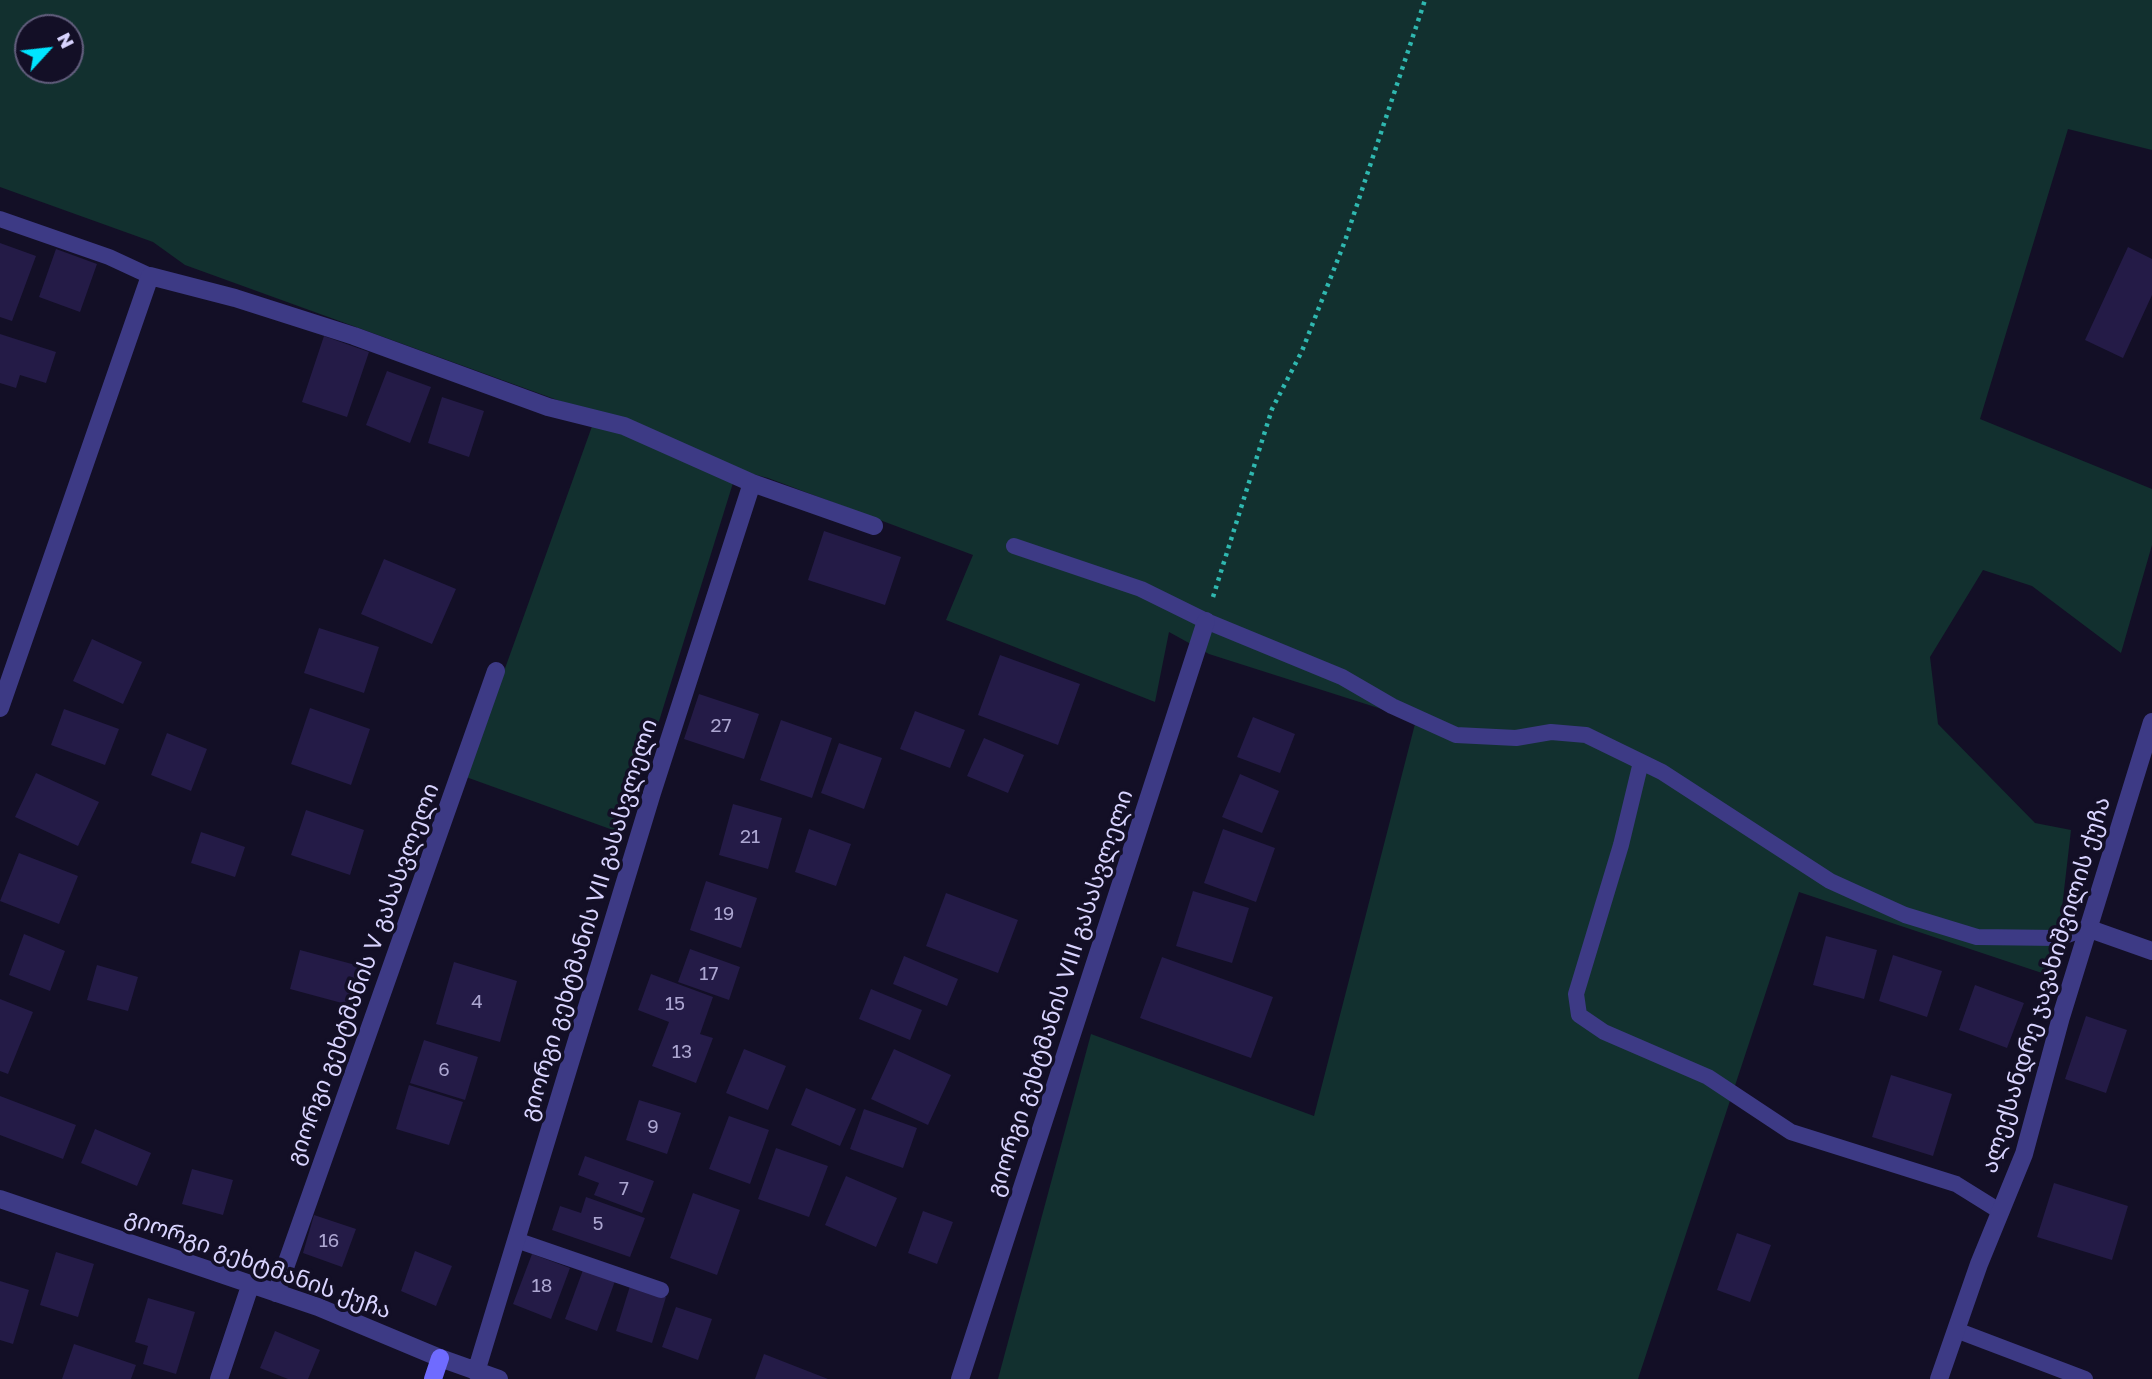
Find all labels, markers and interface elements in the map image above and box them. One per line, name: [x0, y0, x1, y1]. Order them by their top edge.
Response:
north arrow: [14, 14, 84, 84]
text: N: [53, 28, 80, 52]
house number: 27: [710, 715, 732, 737]
street label: გიორგი გეხტმანის VII გასასვლელი: [515, 716, 663, 1124]
street label: გიორგი გეხტმანის V გასასვლელი: [281, 779, 445, 1169]
street label: გიორგი გეხტმანის VIII გასასვლელი: [981, 786, 1139, 1200]
street label: ალექსანდრე ჯავახიშვილის ქუჩა: [1975, 794, 2117, 1176]
house number: 21: [740, 826, 760, 848]
house number: 19: [714, 903, 734, 925]
house number: 17: [699, 963, 719, 985]
house number: 4: [471, 991, 483, 1013]
house number: 15: [665, 993, 685, 1015]
house number: 13: [672, 1041, 692, 1063]
house number: 6: [438, 1059, 450, 1081]
house number: 9: [647, 1116, 659, 1138]
house number: 7: [619, 1178, 629, 1200]
street label: გიორგი გეხტმანის ქუჩა: [121, 1203, 395, 1325]
house number: 5: [592, 1213, 604, 1235]
house number: 16: [319, 1230, 339, 1252]
house number: 18: [532, 1275, 552, 1297]

